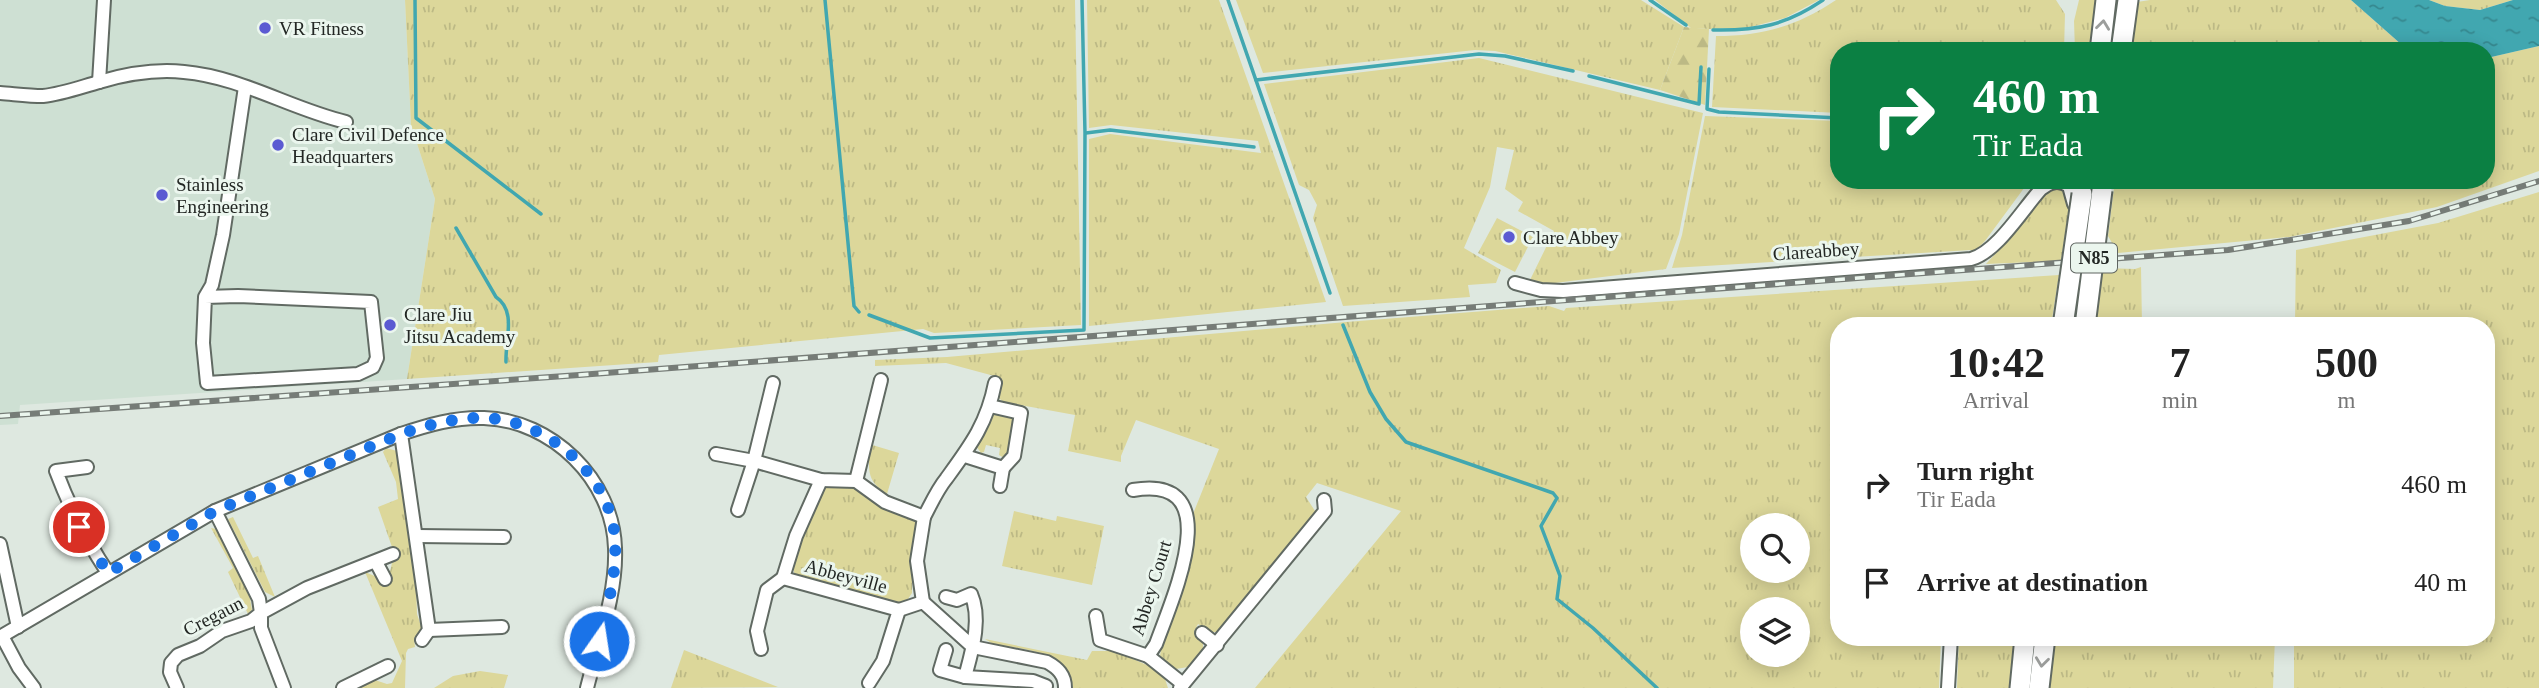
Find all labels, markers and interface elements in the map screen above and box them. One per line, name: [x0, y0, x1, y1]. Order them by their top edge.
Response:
place label: VR Fitness: [279, 18, 364, 39]
marker: VR Fitness: [257, 20, 273, 36]
one-way arrow: [2096, 20, 2111, 31]
text: 460 m: [1973, 69, 2100, 124]
icon: right: [1858, 70, 1949, 161]
place label: Clare Civil Defence Headquarters: [292, 124, 444, 167]
text: Tir Eada: [1973, 127, 2083, 163]
marker: Clare Civil Defence Headquarters: [270, 137, 286, 153]
place label: Stainless Engineering: [176, 174, 269, 217]
marker: Stainless Engineering: [154, 187, 170, 203]
place label: Clare Abbey: [1523, 227, 1619, 248]
marker: Clare Abbey: [1501, 229, 1517, 245]
street label: Clareabbey: [1772, 237, 1860, 264]
road number: N85: [2071, 244, 2117, 272]
place label: Clare Jiu Jitsu Academy: [404, 304, 516, 347]
marker: Clare Jiu Jitsu Academy: [382, 317, 398, 333]
text: 10:42: [1947, 340, 2045, 386]
text: 7: [2169, 340, 2190, 386]
text: 500: [2315, 340, 2378, 386]
text: Arrival: [1963, 388, 2029, 413]
text: min: [2162, 388, 2198, 413]
text: m: [2337, 388, 2355, 413]
text: Turn right: [1917, 457, 2034, 486]
icon: right: [1858, 466, 1896, 504]
text: 460 m: [2401, 470, 2467, 499]
text: Tir Eada: [1917, 487, 1996, 512]
pin: [49, 497, 109, 557]
icon: arrive: [60, 508, 98, 546]
map controls: [1740, 513, 1810, 667]
button: search: [1740, 513, 1810, 583]
street label: Abbey Court: [1127, 537, 1176, 638]
street label: Abbeyville: [803, 555, 889, 597]
icon: arrive: [1858, 564, 1896, 602]
text: Arrive at destination: [1917, 568, 2148, 597]
text: 40 m: [2414, 568, 2467, 597]
street label: Cregaun: [180, 592, 247, 640]
button: layers: [1740, 597, 1810, 667]
position arrow: [562, 604, 636, 678]
one-way arrow: [2035, 657, 2050, 668]

